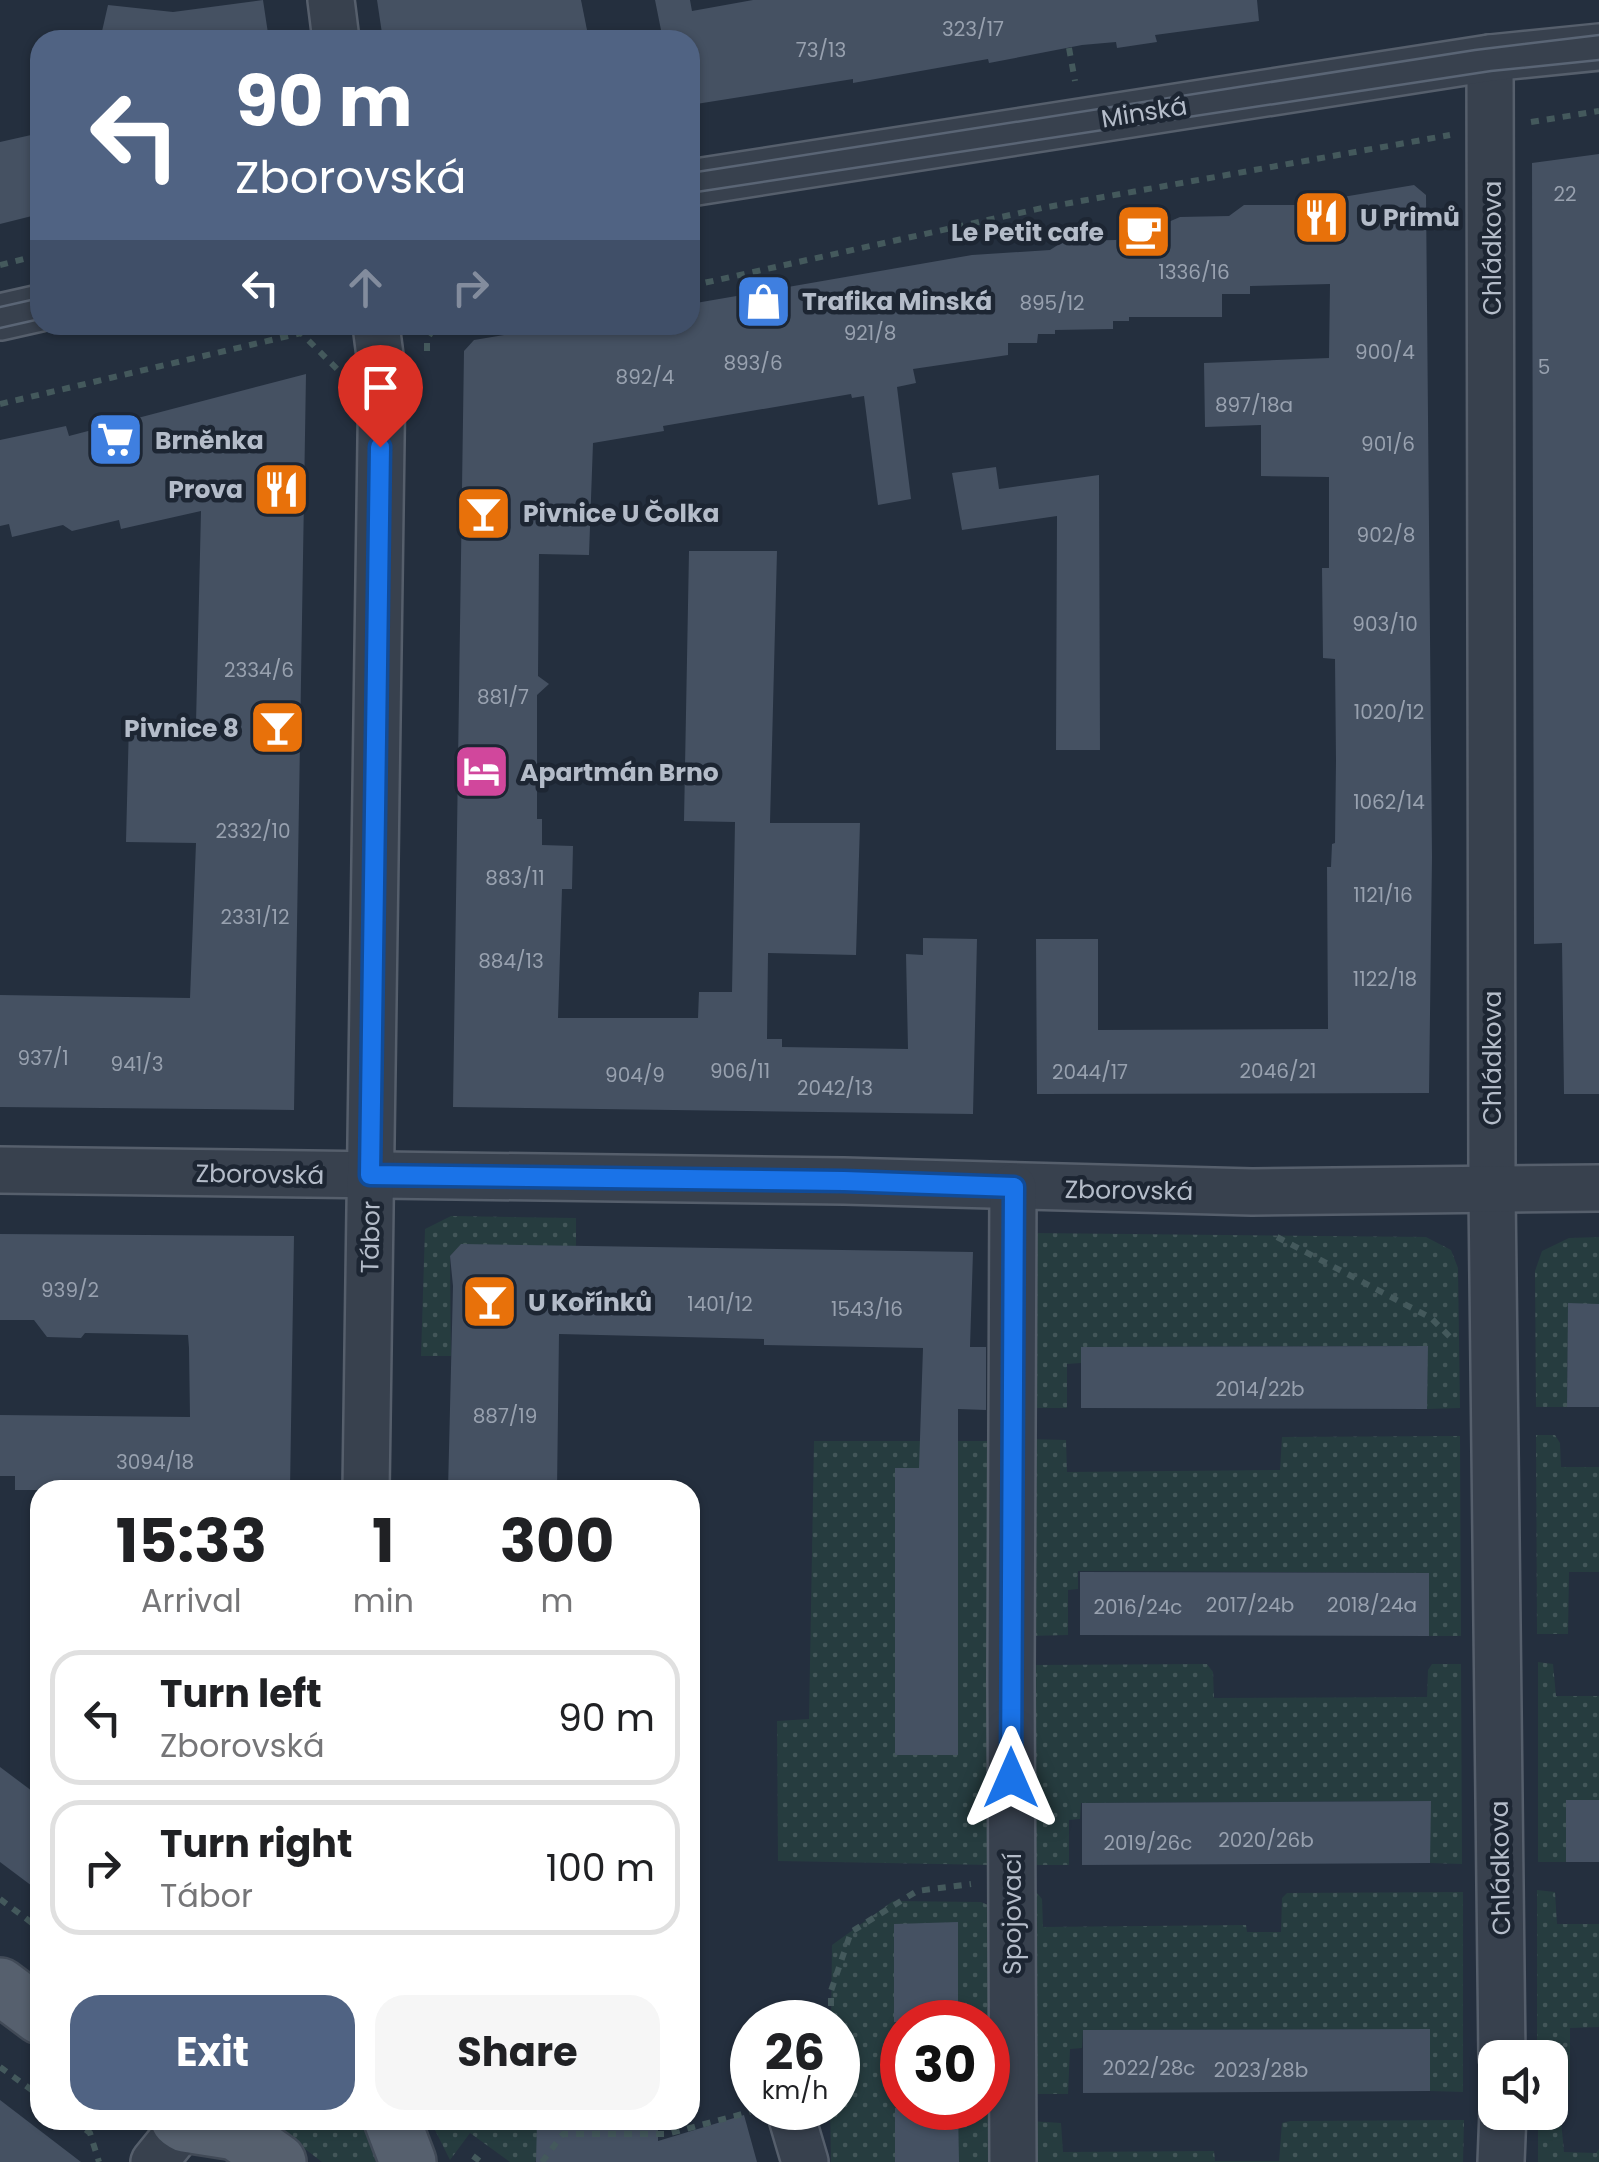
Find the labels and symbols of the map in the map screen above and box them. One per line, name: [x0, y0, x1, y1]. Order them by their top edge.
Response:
house number: 323/17: [942, 15, 1004, 43]
house number: 73/13: [796, 36, 846, 64]
street label: Minská: [1099, 88, 1190, 137]
street label: Chládkova: [1475, 180, 1510, 316]
house number: 22: [1554, 180, 1577, 208]
restaurant icon: U Primů: [1291, 187, 1351, 247]
place label: U Primů: [1360, 200, 1460, 235]
cafe icon: Le Petit cafe: [1113, 202, 1173, 262]
place label: Le Petit cafe: [951, 215, 1104, 250]
house number: 1336/16: [1158, 258, 1230, 286]
shop icon: Trafika Minská: [733, 271, 793, 331]
place label: Trafika Minská: [802, 284, 992, 319]
house number: 895/12: [1019, 289, 1085, 317]
house number: 921/8: [844, 319, 896, 347]
house number: 900/4: [1355, 338, 1415, 366]
pin: [338, 345, 423, 448]
house number: 893/6: [723, 349, 783, 377]
house number: 5: [1538, 353, 1550, 381]
house number: 892/4: [616, 363, 674, 391]
house number: 897/18a: [1215, 391, 1293, 419]
supermarket icon: Brněnka: [86, 410, 146, 470]
place label: Brněnka: [155, 423, 264, 458]
house number: 901/6: [1361, 430, 1415, 458]
restaurant icon: Prova: [252, 459, 312, 519]
place label: Prova: [168, 472, 243, 507]
bar icon: Pivnice U Čolka: [454, 483, 514, 543]
place label: Pivnice U Čolka: [523, 496, 719, 531]
house number: 902/8: [1357, 521, 1415, 549]
house number: 903/10: [1352, 610, 1418, 638]
house number: 2334/6: [224, 656, 294, 684]
house number: 881/7: [477, 683, 529, 711]
bar icon: Pivnice 8: [248, 698, 308, 758]
house number: 1020/12: [1354, 698, 1424, 726]
place label: Pivnice 8: [124, 711, 239, 746]
hotel icon: Apartmán Brno: [451, 742, 511, 802]
place label: Apartmán Brno: [520, 755, 719, 790]
house number: 1062/14: [1353, 788, 1425, 816]
house number: 2332/10: [215, 817, 291, 845]
house number: 883/11: [485, 864, 545, 892]
house number: 1121/16: [1353, 881, 1413, 909]
house number: 2331/12: [221, 903, 289, 931]
house number: 884/13: [478, 947, 544, 975]
house number: 1122/18: [1353, 965, 1417, 993]
street label: Chládkova: [1475, 990, 1510, 1126]
house number: 937/1: [17, 1044, 69, 1072]
house number: 941/3: [111, 1050, 163, 1078]
house number: 906/11: [710, 1057, 770, 1085]
house number: 2046/21: [1240, 1057, 1316, 1085]
house number: 2044/17: [1052, 1058, 1128, 1086]
house number: 904/9: [605, 1061, 665, 1089]
house number: 2042/13: [797, 1074, 873, 1102]
street label: Zborovská: [195, 1156, 325, 1193]
street label: Zborovská: [1064, 1172, 1194, 1209]
street label: Tábor: [352, 1200, 389, 1274]
bar icon: U Kořínků: [459, 1272, 519, 1332]
house number: 939/2: [41, 1276, 99, 1304]
place label: U Kořínků: [528, 1285, 652, 1320]
house number: 1401/12: [687, 1290, 753, 1318]
house number: 1543/16: [831, 1295, 903, 1323]
house number: 2014/22b: [1215, 1375, 1305, 1403]
house number: 887/19: [473, 1402, 537, 1430]
house number: 3094/18: [116, 1448, 194, 1476]
house number: 2017/24b: [1206, 1591, 1294, 1619]
house number: 2018/24a: [1327, 1591, 1417, 1619]
house number: 2016/24c: [1094, 1593, 1182, 1621]
position arrow: [959, 1726, 1063, 1830]
street label: Chládkova: [1482, 1800, 1519, 1936]
house number: 2020/26b: [1218, 1826, 1314, 1854]
house number: 2019/26c: [1104, 1829, 1192, 1857]
street label: Spojovací: [995, 1853, 1030, 1975]
speed limit sign: 30: [880, 2000, 1010, 2130]
house number: 2022/28c: [1103, 2054, 1195, 2082]
house number: 2023/28b: [1214, 2056, 1308, 2084]

